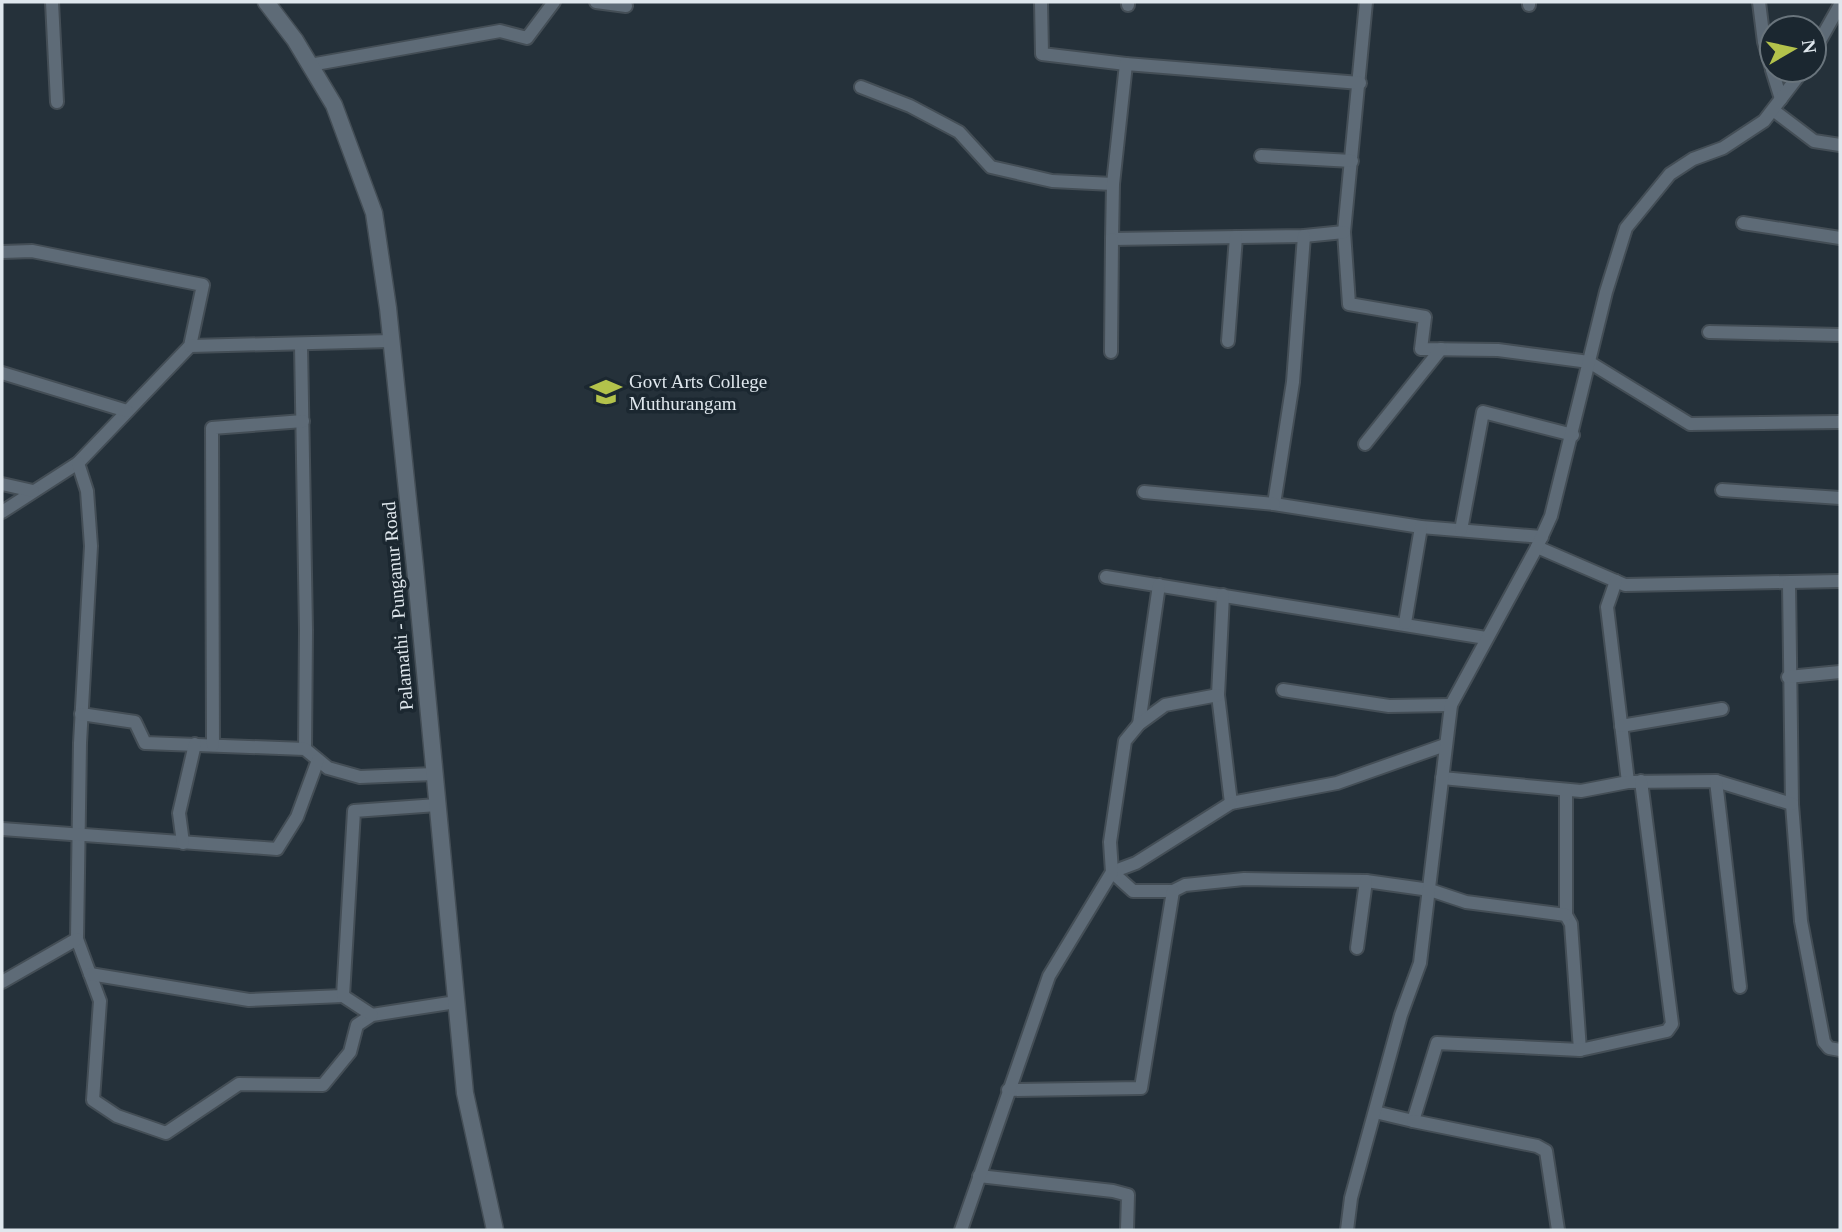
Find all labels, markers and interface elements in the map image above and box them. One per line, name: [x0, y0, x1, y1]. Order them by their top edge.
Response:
north arrow: [1758, 14, 1828, 84]
text: N: [1798, 38, 1821, 55]
place label: Govt Arts College Muthurangam: [629, 371, 767, 414]
school or university icon: Govt Arts College Muthurangam: [589, 375, 623, 409]
street label: Palamathi - Punganur Road: [378, 500, 417, 711]

